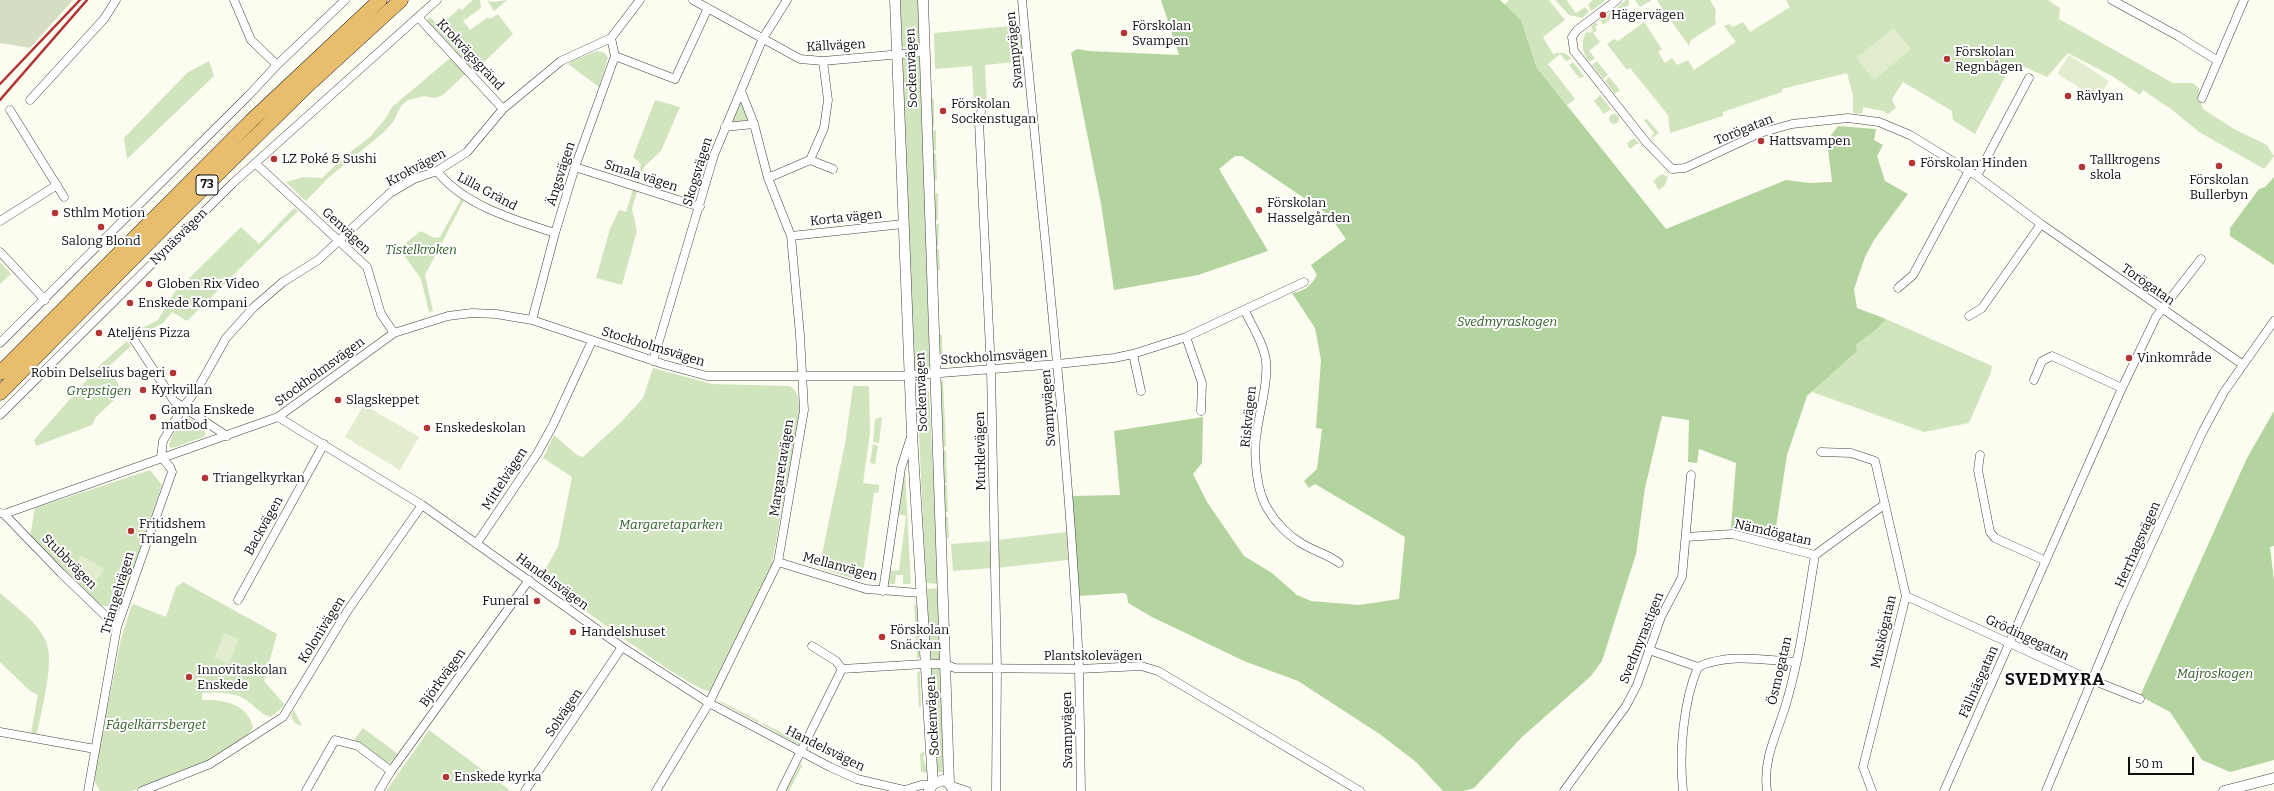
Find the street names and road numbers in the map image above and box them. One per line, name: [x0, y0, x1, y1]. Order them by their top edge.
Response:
street label: Svampvägen: [1003, 11, 1027, 89]
street label: Krokvägsgränd: [433, 16, 507, 94]
street label: Sockenvägen: [903, 28, 921, 108]
street label: Källvägen: [806, 37, 866, 55]
street label: Torögatan: [1713, 111, 1775, 149]
street label: Skogsvägen: [680, 136, 716, 208]
street label: Ängsvägen: [543, 140, 579, 208]
street label: Krokvägen: [384, 146, 448, 190]
street label: Smala vägen: [602, 157, 680, 195]
street label: Lilla Gränd: [454, 170, 520, 214]
road number: 73: [196, 175, 218, 195]
street label: Nynäsvägen: [147, 205, 211, 269]
street label: Genvägen: [318, 205, 374, 257]
street label: Korta vägen: [809, 206, 883, 230]
street label: Torögatan: [2118, 261, 2178, 309]
street label: Stockholmsvägen: [600, 324, 706, 370]
street label: Stockholmsvägen: [272, 334, 368, 410]
street label: Stockholmsvägen: [940, 345, 1048, 369]
street label: Sockenvägen: [913, 352, 931, 432]
street label: Svampvägen: [1039, 369, 1059, 447]
street label: Riskvägen: [1238, 385, 1260, 449]
street label: Murklevägen: [973, 411, 989, 491]
street label: Margaretavägen: [767, 418, 797, 518]
street label: Mittelvägen: [479, 445, 531, 513]
street label: Backvägen: [241, 494, 287, 558]
street label: Herrhagsvägen: [2112, 499, 2164, 591]
street label: Nämdögatan: [1733, 517, 1813, 549]
street label: Stubbvägen: [38, 531, 100, 593]
street label: Triangelvägen: [98, 550, 138, 636]
street label: Handelsvägen: [513, 550, 591, 614]
street label: Mellanvägen: [801, 550, 879, 584]
street label: Svedmyrastigen: [1617, 590, 1667, 686]
street label: Kolonivägen: [295, 594, 349, 666]
street label: Muskögatan: [1868, 594, 1900, 670]
street label: Grödingegatan: [1983, 612, 2071, 664]
street label: Ösmogatan: [1765, 635, 1795, 707]
street label: Fållnäsgatan: [1956, 644, 2002, 720]
street label: Björkvägen: [417, 646, 469, 710]
street label: Plantskolevägen: [1044, 648, 1142, 664]
street label: Sockenvägen: [923, 676, 943, 756]
street label: Solvägen: [542, 686, 586, 740]
street label: Svampvägen: [1060, 691, 1076, 769]
street label: Handelsvägen: [783, 723, 867, 775]

